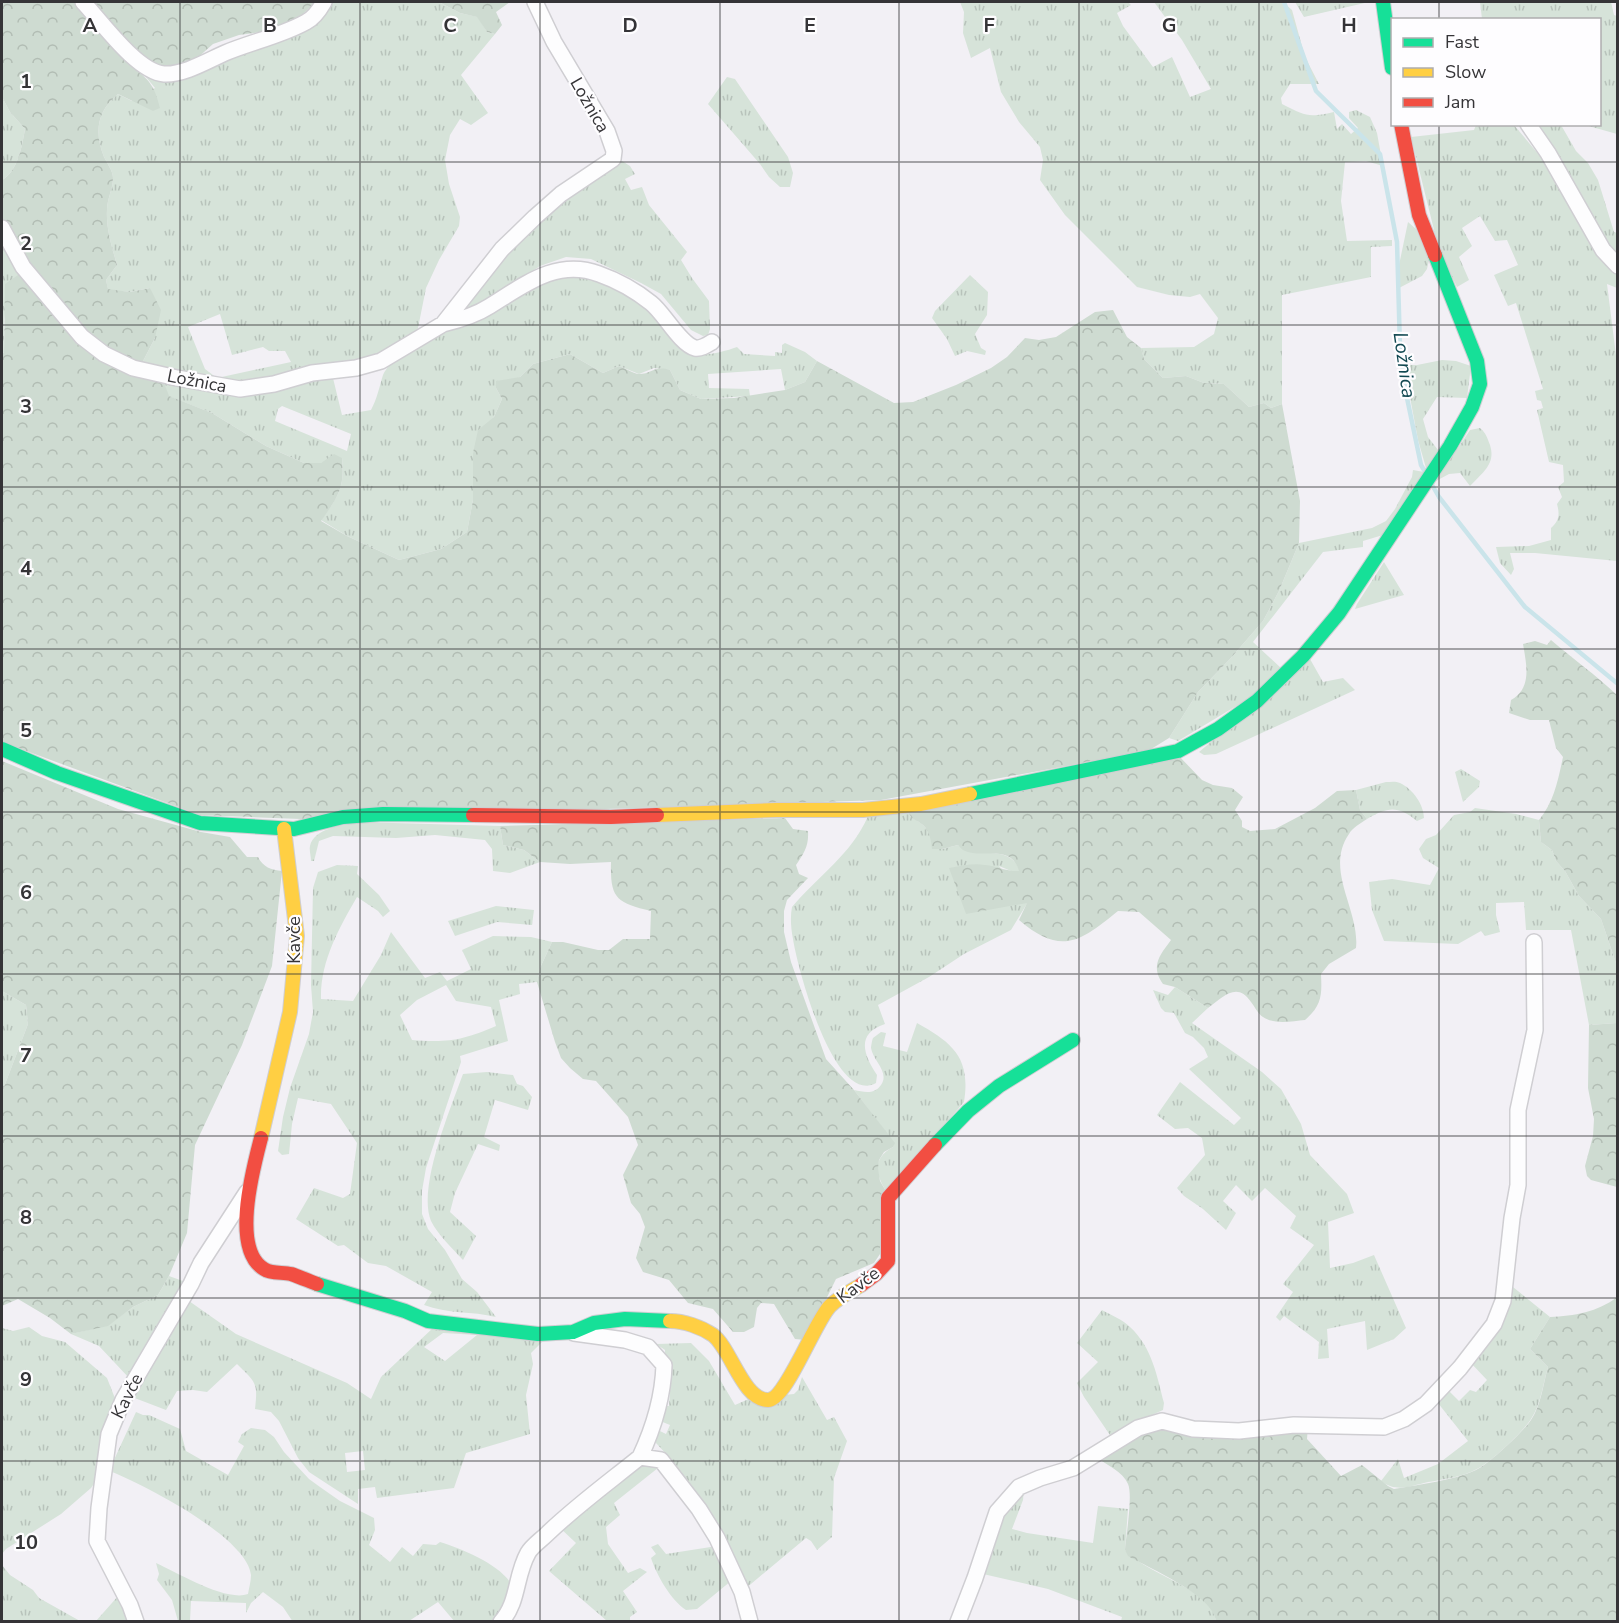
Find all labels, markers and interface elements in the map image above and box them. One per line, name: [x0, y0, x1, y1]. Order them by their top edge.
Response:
text: A: [83, 12, 98, 39]
text: B: [263, 12, 277, 39]
text: C: [443, 12, 457, 39]
text: D: [622, 12, 638, 39]
text: E: [804, 12, 816, 39]
text: F: [983, 12, 995, 39]
text: G: [1162, 12, 1176, 39]
text: H: [1341, 12, 1357, 39]
legend: [1391, 18, 1601, 126]
text: Fast: [1445, 30, 1480, 54]
text: Slow: [1445, 60, 1486, 84]
text: 1: [20, 68, 32, 95]
street label: Ložnica: [565, 73, 615, 137]
text: Jam: [1444, 90, 1476, 114]
text: 2: [20, 230, 32, 257]
water label: Ložnica: [1386, 330, 1423, 400]
street label: Ložnica: [165, 363, 229, 399]
text: 3: [20, 393, 32, 420]
text: 4: [20, 555, 32, 582]
text: 5: [20, 717, 32, 744]
text: 6: [20, 879, 32, 906]
street label: Kavče: [282, 916, 306, 964]
text: 7: [20, 1042, 32, 1069]
text: 8: [20, 1204, 32, 1231]
street label: Kavče: [832, 1261, 884, 1309]
text: 9: [20, 1366, 32, 1393]
street label: Kavče: [106, 1369, 148, 1423]
text: 10: [14, 1529, 38, 1556]

